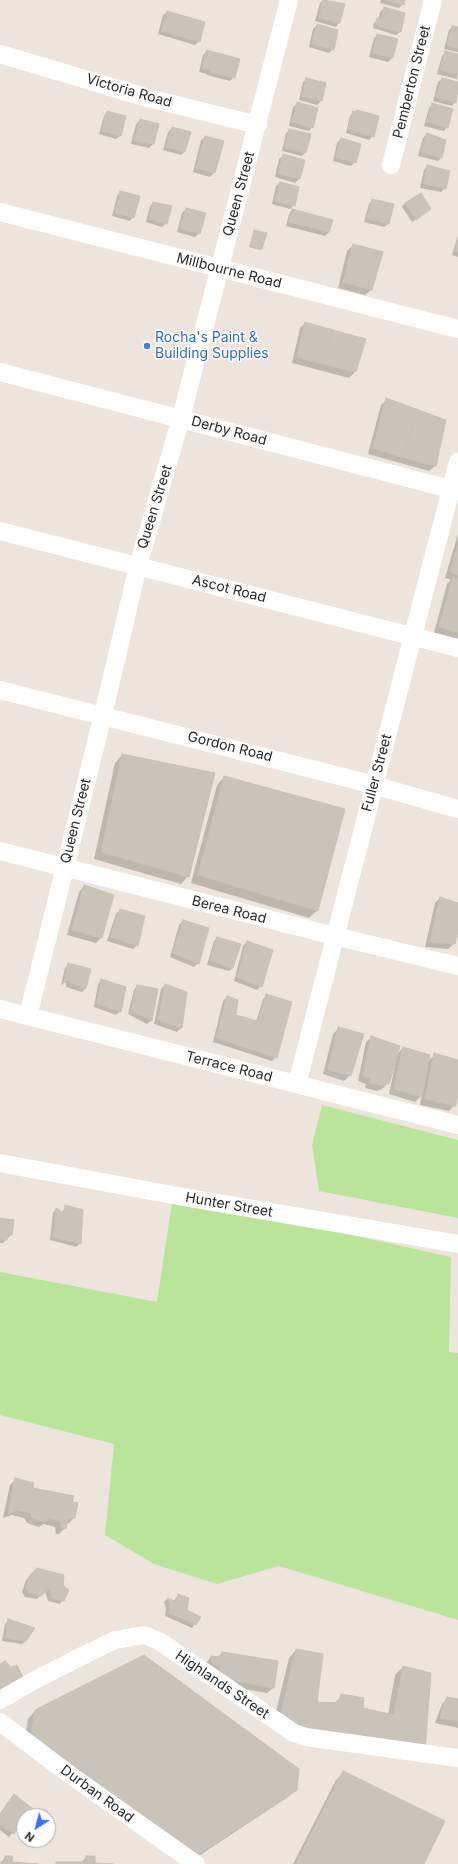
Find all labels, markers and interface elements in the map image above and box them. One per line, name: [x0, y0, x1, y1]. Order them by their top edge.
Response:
street label: Pemberton Street: [390, 24, 434, 140]
street label: Victoria Road: [84, 71, 174, 111]
street label: Queen Street: [220, 150, 258, 238]
street label: Millbourne Road: [175, 250, 283, 292]
place label: Rocha's Paint & Building Supplies: [155, 330, 269, 362]
marker: Rocha's Paint & Building Supplies: [142, 341, 152, 351]
street label: Derby Road: [189, 413, 269, 449]
street label: Queen Street: [134, 463, 176, 551]
street label: Ascot Road: [190, 572, 268, 606]
street label: Gordon Road: [186, 728, 274, 766]
street label: Fuller Street: [359, 732, 395, 814]
street label: Queen Street: [57, 777, 95, 865]
street label: Berea Road: [190, 893, 268, 927]
street label: Terrace Road: [184, 1048, 274, 1086]
street label: Hunter Street: [184, 1189, 274, 1221]
street label: Highlands Street: [172, 1647, 272, 1723]
street label: Durban Road: [57, 1762, 137, 1826]
north arrow: [16, 1808, 56, 1848]
text: N: [22, 1829, 37, 1845]

